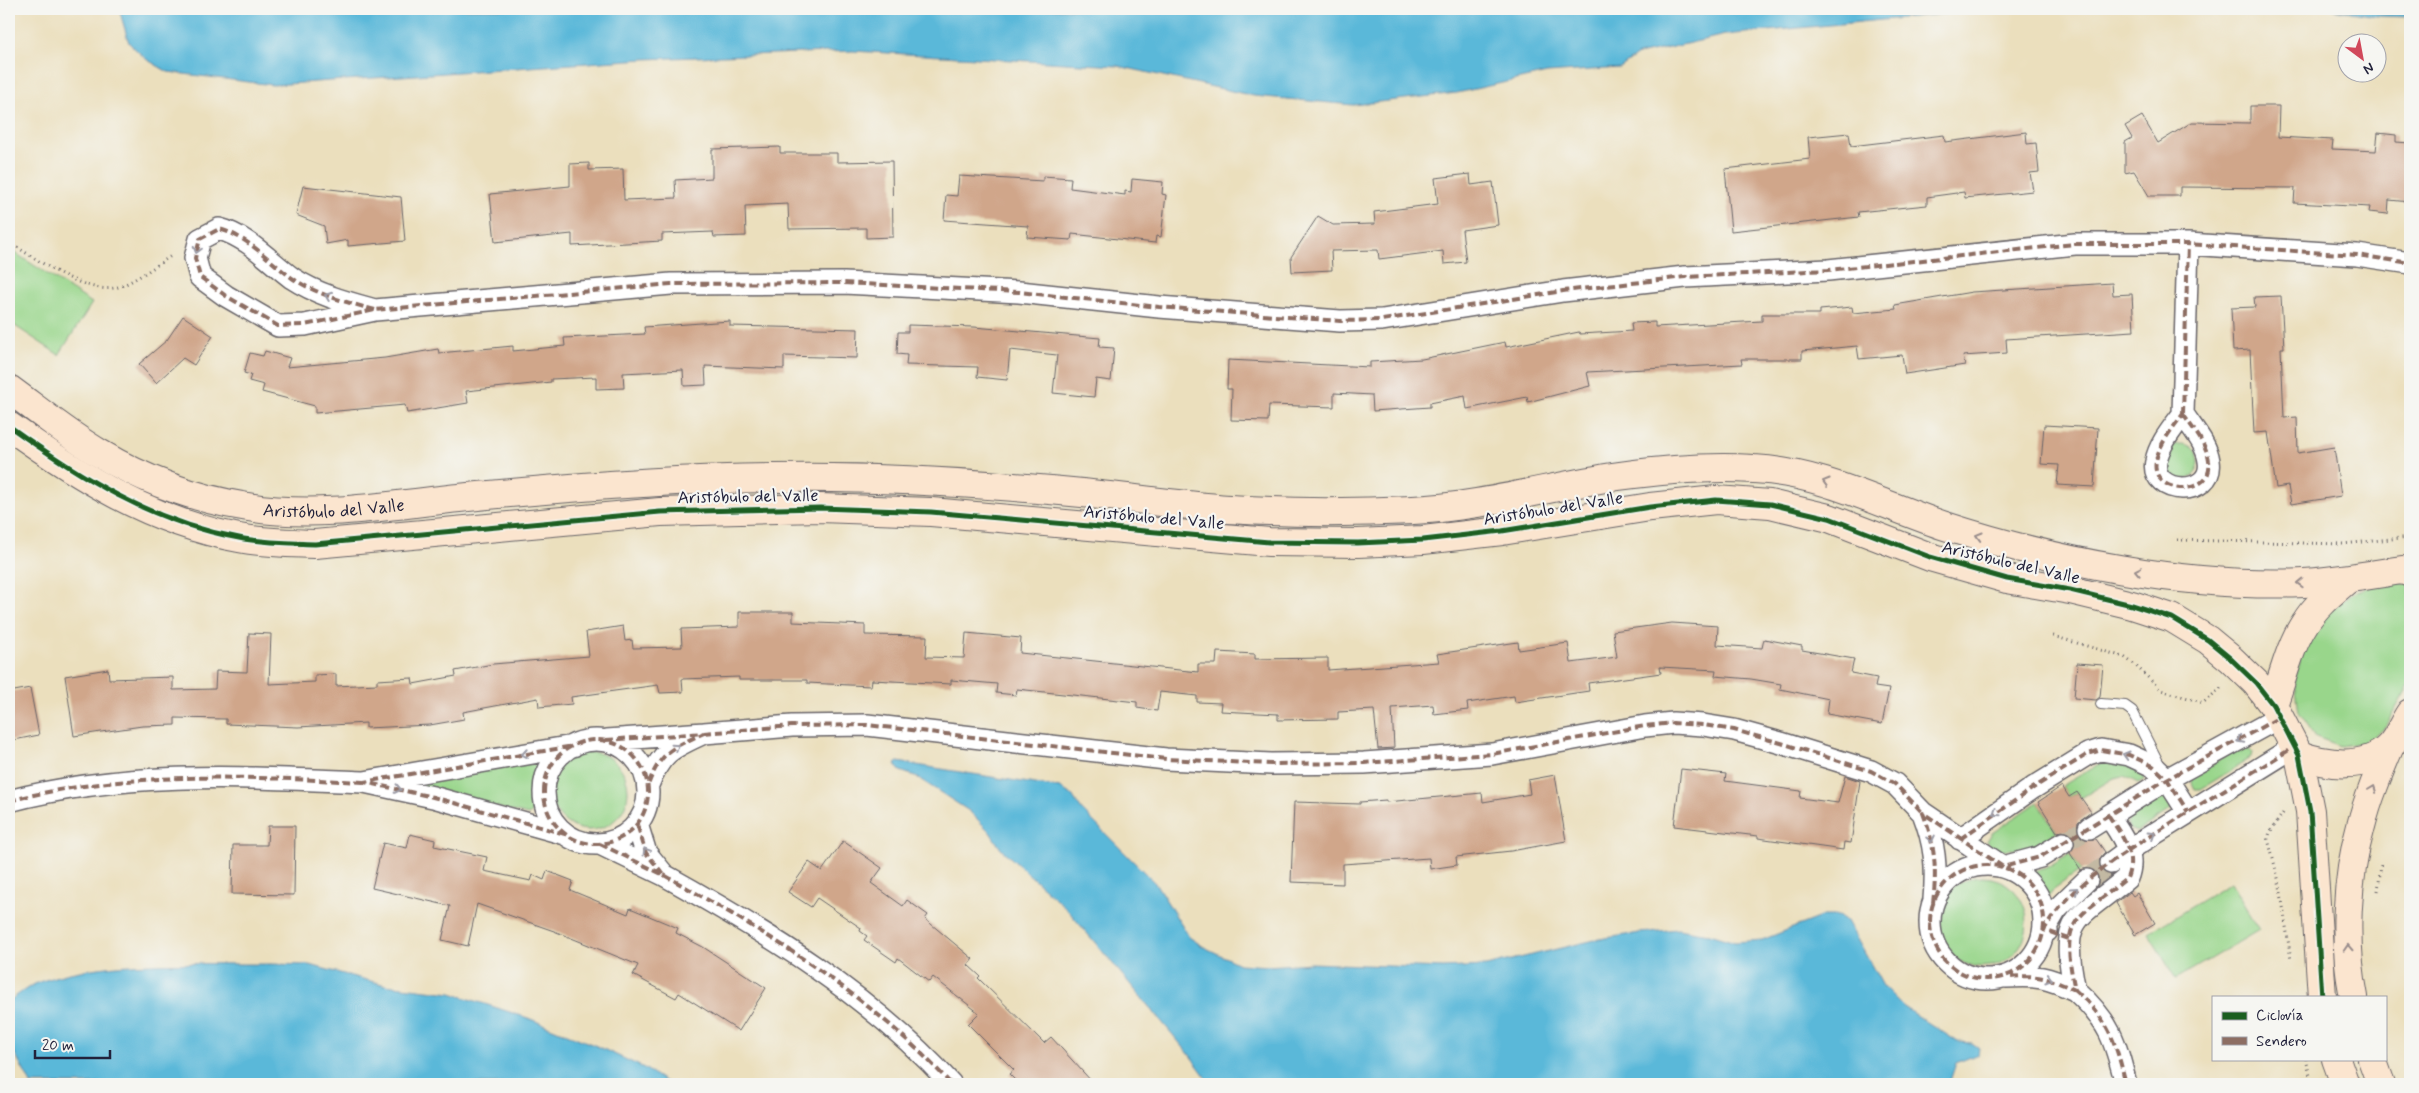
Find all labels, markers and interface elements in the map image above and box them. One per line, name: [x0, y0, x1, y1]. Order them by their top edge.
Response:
north arrow: [2336, 32, 2386, 82]
text: N: [2360, 58, 2377, 78]
one-way arrow: [192, 246, 203, 255]
one-way arrow: [325, 292, 333, 302]
one-way arrow: [1822, 478, 1831, 488]
street label: Aristóbulo del Valle: [677, 484, 819, 510]
street label: Aristóbulo del Valle: [1481, 486, 1625, 532]
street label: Aristóbulo del Valle: [262, 493, 406, 525]
street label: Aristóbulo del Valle: [1082, 500, 1225, 536]
one-way arrow: [1976, 531, 1984, 541]
street label: Aristóbulo del Valle: [1939, 535, 2082, 591]
one-way arrow: [2133, 567, 2142, 577]
one-way arrow: [2295, 577, 2303, 588]
one-way arrow: [2236, 733, 2245, 743]
one-way arrow: [670, 744, 680, 753]
one-way arrow: [521, 748, 530, 758]
one-way arrow: [2122, 750, 2131, 760]
one-way arrow: [393, 784, 402, 794]
one-way arrow: [2367, 785, 2377, 794]
one-way arrow: [1993, 807, 2002, 817]
one-way arrow: [2146, 832, 2155, 842]
one-way arrow: [1925, 834, 1936, 843]
one-way arrow: [643, 847, 653, 856]
one-way arrow: [2070, 887, 2079, 896]
one-way arrow: [2343, 944, 2354, 952]
one-way arrow: [2044, 974, 2052, 984]
legend: [2212, 996, 2386, 1060]
text: Ciclovía: [2256, 1006, 2304, 1026]
scale bar: [35, 1028, 110, 1060]
text: Sendero: [2256, 1032, 2307, 1052]
text: 20 m: [42, 1036, 74, 1056]

